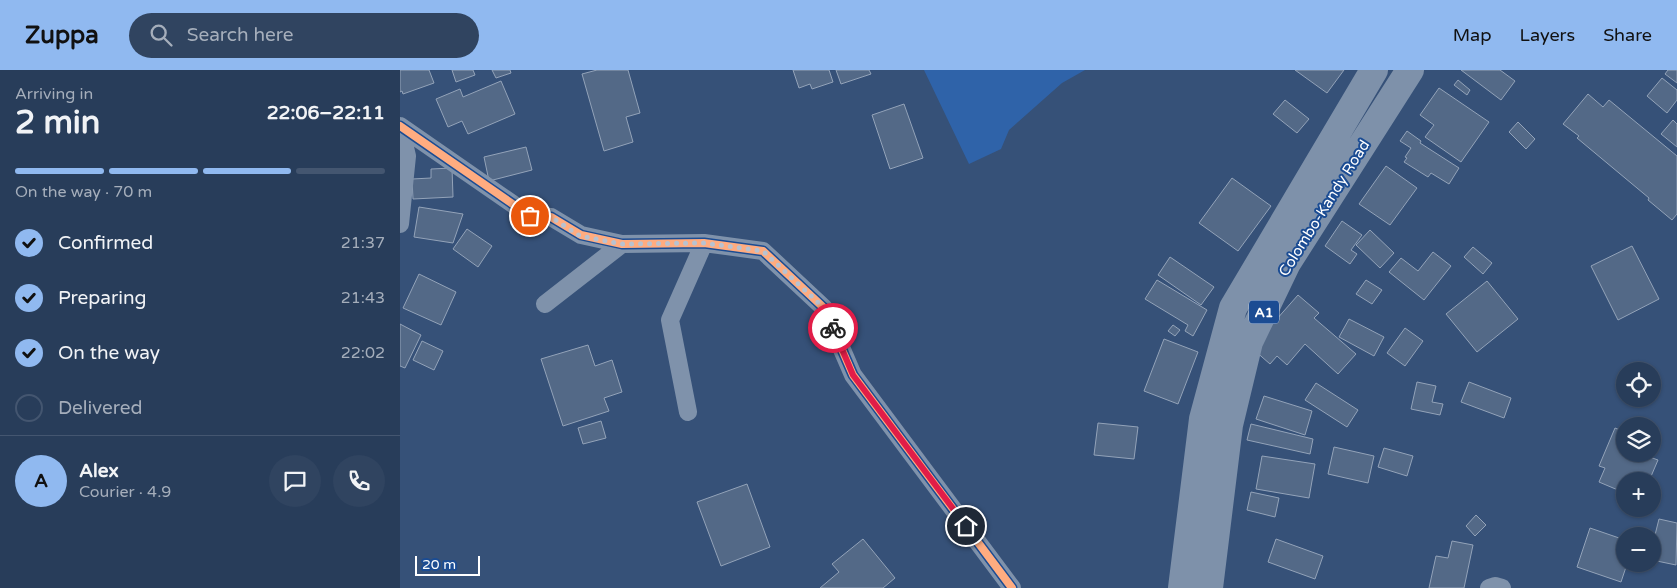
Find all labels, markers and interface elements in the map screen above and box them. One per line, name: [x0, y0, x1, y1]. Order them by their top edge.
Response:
search box: [129, 13, 479, 58]
text: Zuppa: [25, 21, 99, 50]
icon: search: [147, 21, 175, 49]
text: Search here: [187, 24, 294, 46]
text: Map: [1453, 24, 1492, 46]
text: Layers: [1520, 24, 1575, 46]
text: Share: [1603, 24, 1652, 46]
text: Arriving in: [15, 84, 93, 104]
text: 22:06–22:11: [267, 102, 385, 124]
text: 2 min: [15, 104, 100, 142]
street label: Colombo-Kandy Road: [1275, 136, 1373, 280]
text: On the way · 70 m: [15, 182, 152, 202]
pin: [509, 195, 551, 237]
icon: bag: [516, 202, 544, 230]
icon: check: [15, 229, 43, 257]
text: Confirmed: [58, 232, 153, 254]
text: 21:37: [341, 233, 385, 253]
icon: check: [15, 284, 43, 312]
text: Preparing: [58, 287, 147, 309]
text: 21:43: [341, 288, 385, 308]
road number: A1: [1249, 300, 1279, 323]
courier: [808, 303, 858, 353]
icon: bike: [819, 314, 847, 342]
icon: check: [15, 339, 43, 367]
text: On the way: [58, 342, 160, 364]
text: 22:02: [341, 343, 385, 363]
map controls: [1616, 362, 1661, 572]
button: locate: [1616, 362, 1661, 407]
text: Delivered: [58, 397, 143, 419]
button: layers: [1616, 417, 1661, 462]
button: chat: [269, 455, 321, 507]
button: phone: [333, 455, 385, 507]
text: Alex: [79, 460, 119, 482]
text: A: [34, 470, 48, 492]
button: +: [1616, 472, 1661, 517]
text: Courier · 4.9: [79, 482, 171, 502]
pin: [945, 505, 987, 547]
icon: home: [952, 512, 980, 540]
button: −: [1616, 527, 1661, 572]
scale bar: [415, 553, 480, 576]
text: 20 m: [422, 556, 456, 573]

